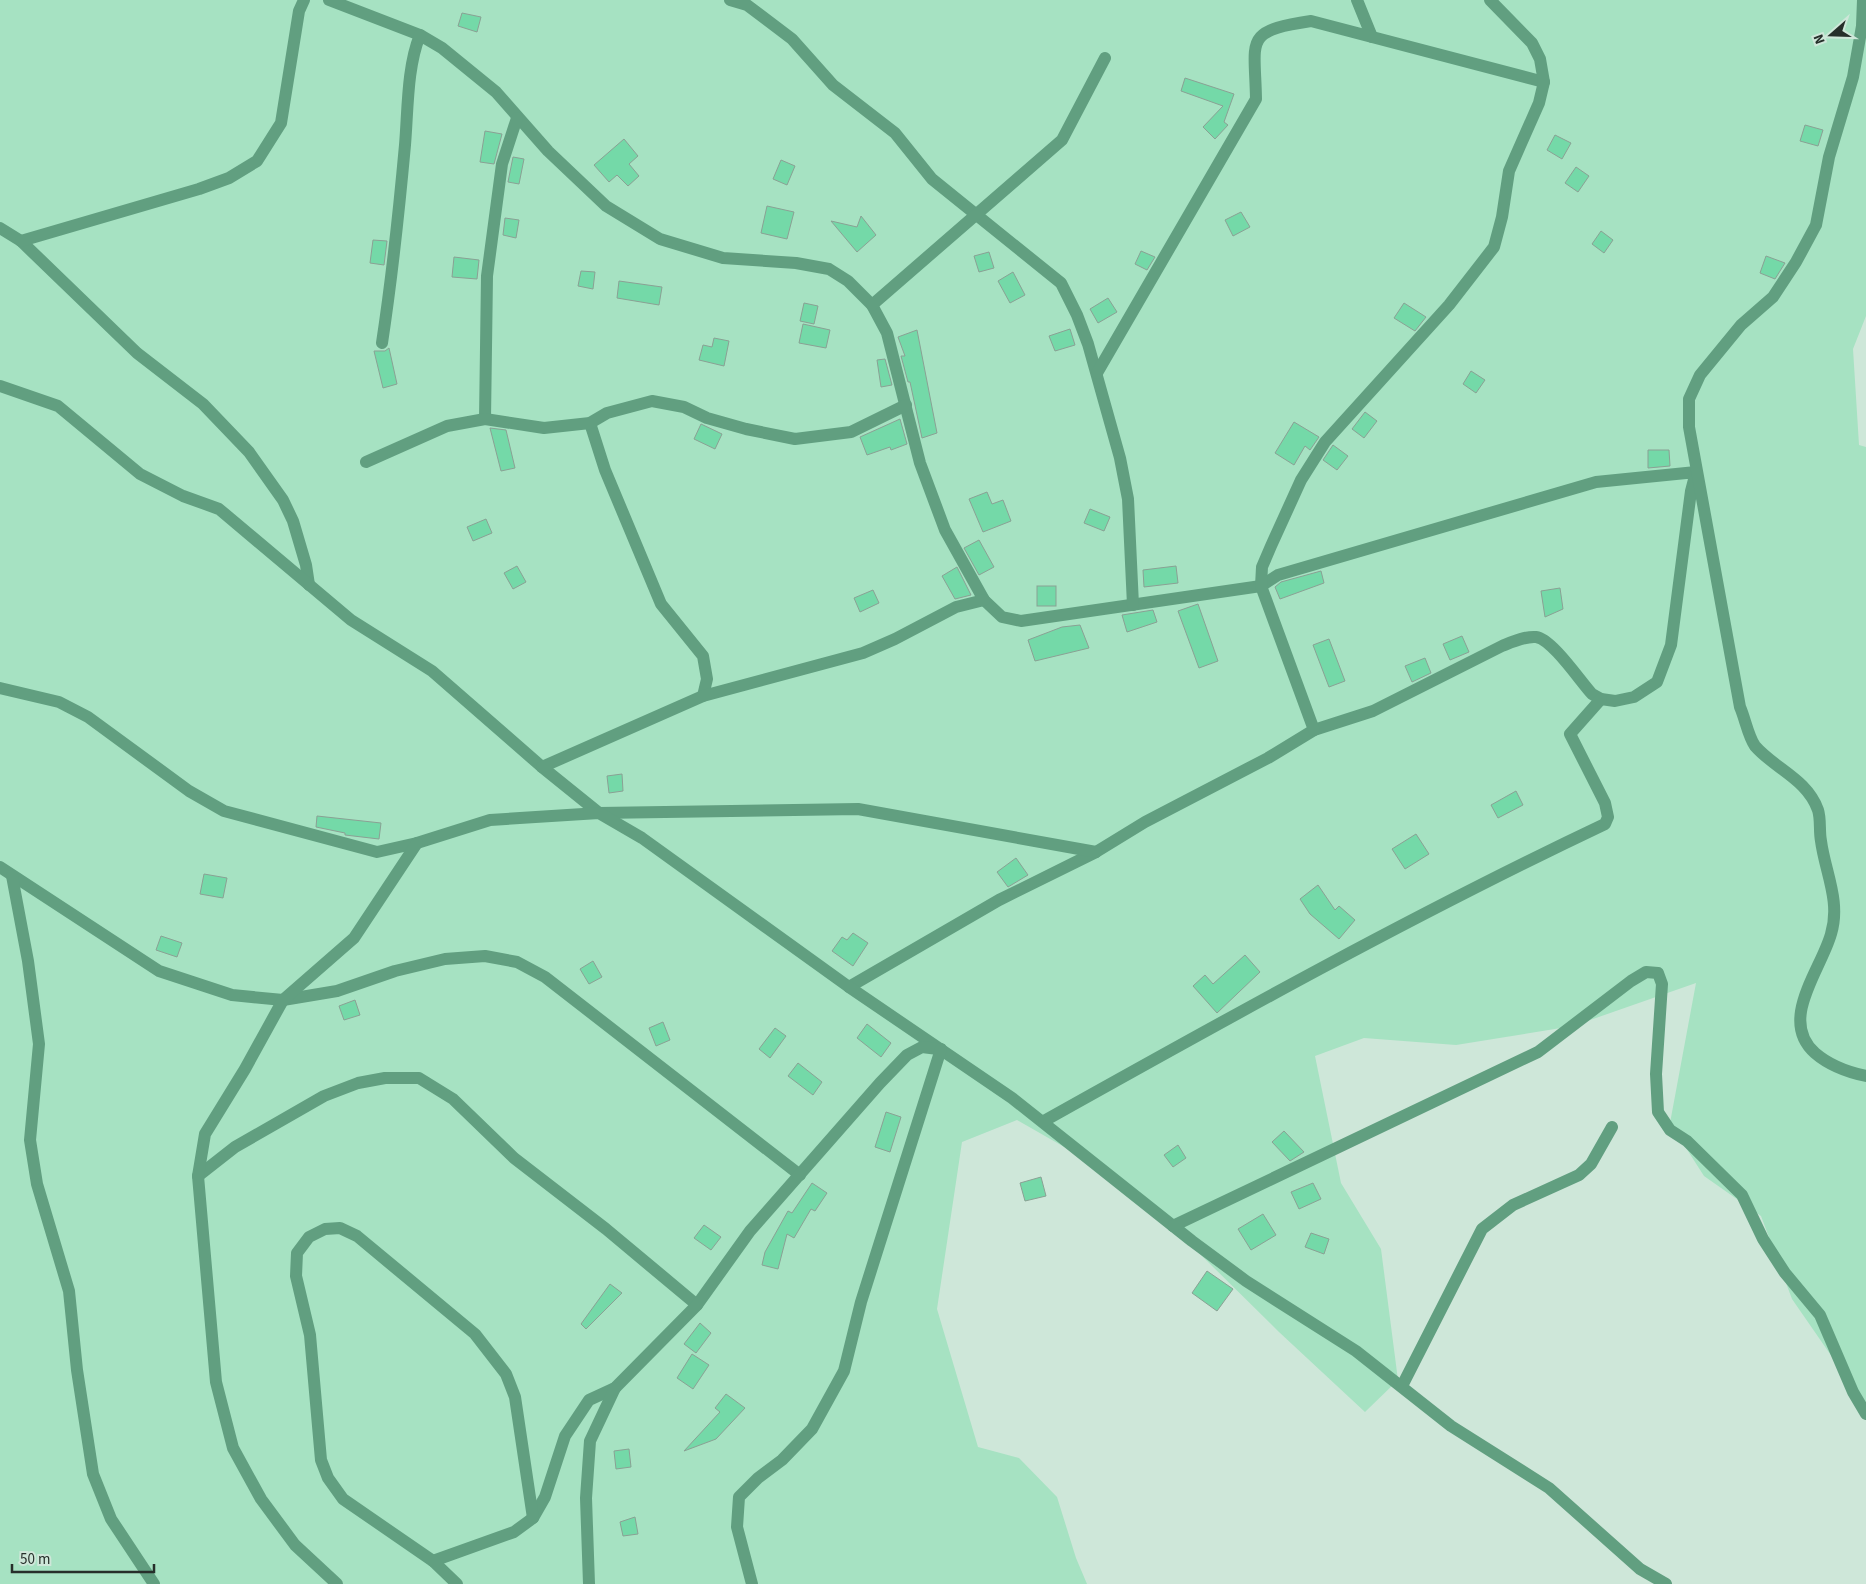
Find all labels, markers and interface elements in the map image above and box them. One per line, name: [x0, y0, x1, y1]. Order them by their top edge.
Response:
north arrow: [1806, 10, 1856, 60]
text: N: [1809, 31, 1831, 47]
scale bar: [12, 1542, 155, 1574]
text: 50 m: [20, 1549, 50, 1570]

